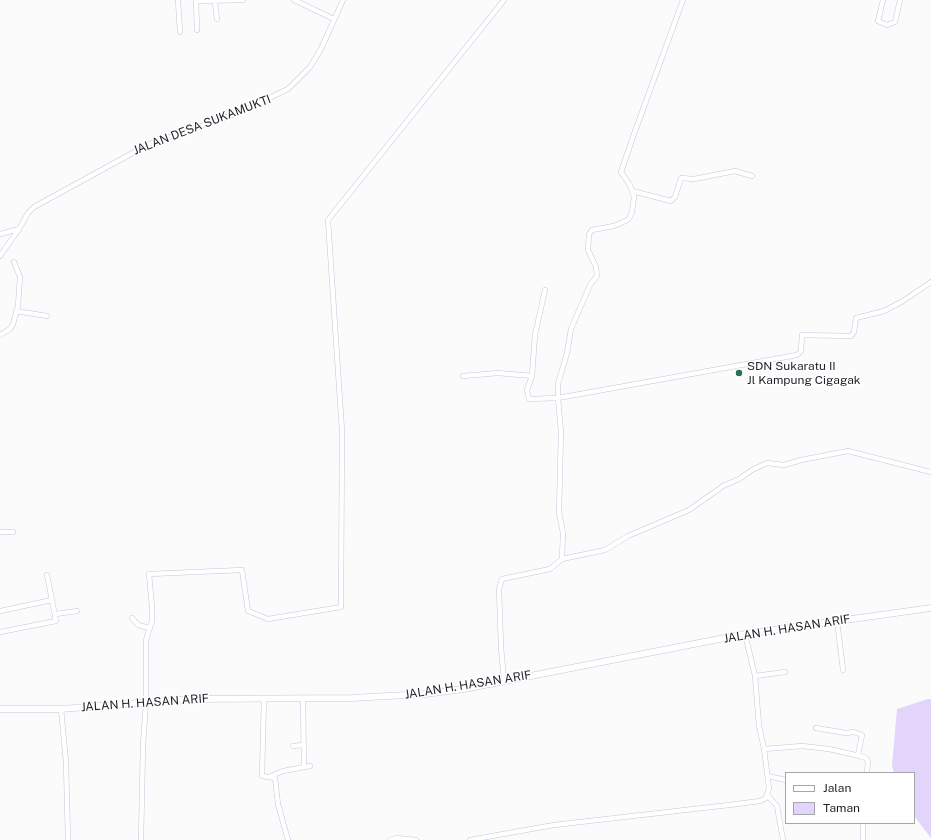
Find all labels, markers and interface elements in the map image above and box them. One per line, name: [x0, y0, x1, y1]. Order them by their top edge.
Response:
street label: JALAN DESA SUKAMUKTI: [131, 92, 273, 158]
place label: SDN Sukaratu II Jl Kampung Cigagak: [747, 359, 861, 387]
marker: SDN Sukaratu II Jl Kampung Cigagak: [734, 368, 744, 378]
street label: JALAN H. HASAN ARIF: [723, 612, 851, 646]
street label: JALAN H. HASAN ARIF: [404, 668, 532, 702]
street label: JALAN H. HASAN ARIF: [81, 691, 209, 715]
legend: [785, 772, 915, 824]
text: Jalan: [823, 781, 851, 795]
text: Taman: [823, 801, 860, 815]

